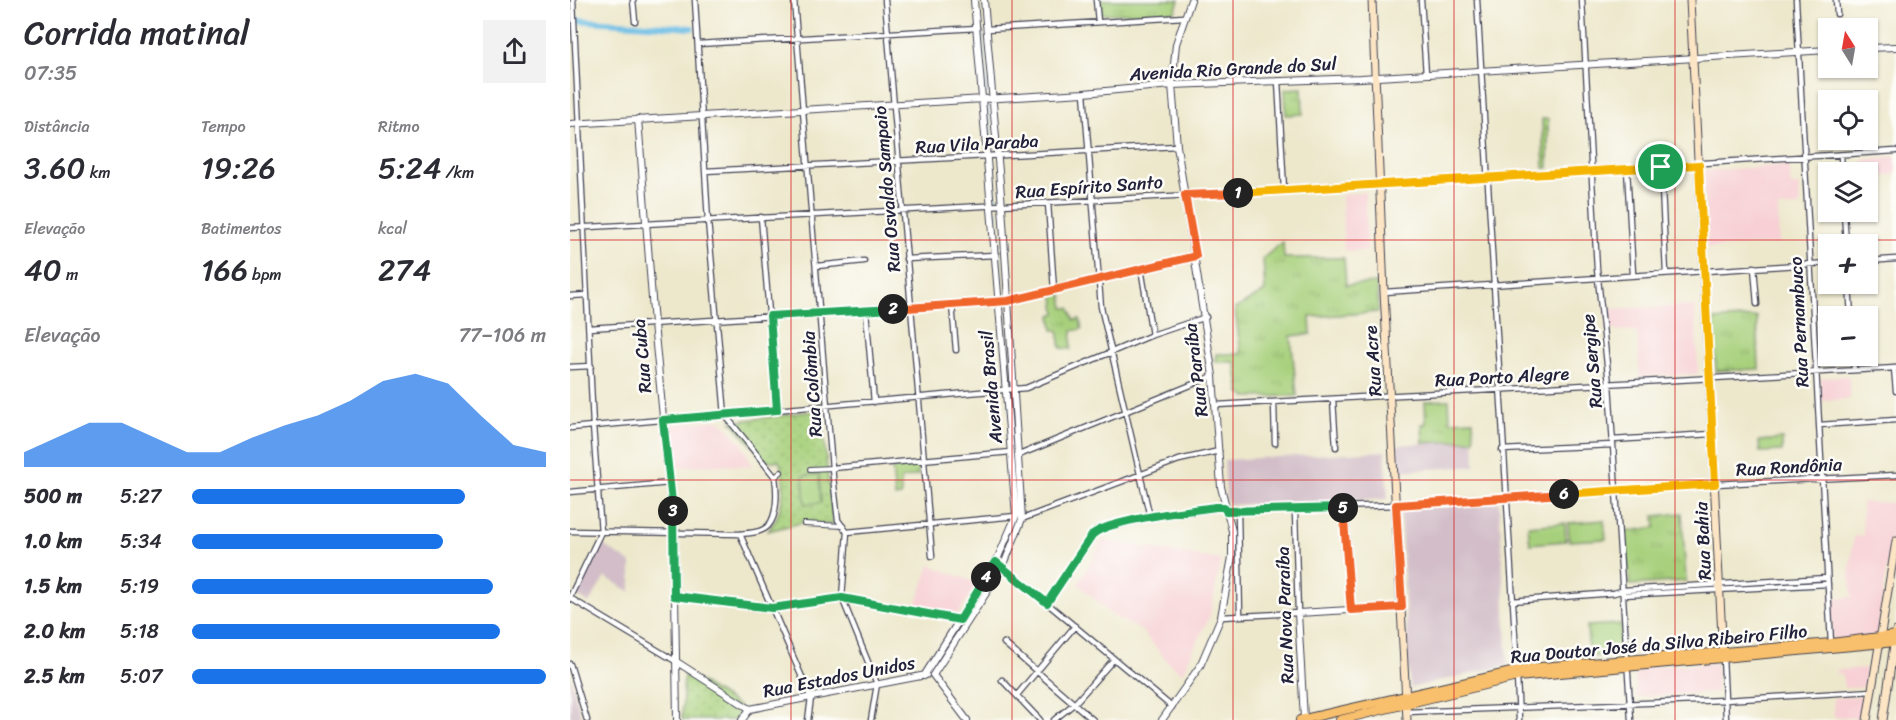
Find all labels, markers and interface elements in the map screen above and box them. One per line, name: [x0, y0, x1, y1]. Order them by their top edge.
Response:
text: Corrida matinal: [24, 4, 249, 62]
north arrow: [1818, 18, 1878, 78]
map controls: [1818, 18, 1878, 366]
button: share: [483, 20, 546, 83]
street label: Avenida Rio Grande do Sul: [1128, 48, 1338, 90]
text: 07:35: [24, 56, 77, 91]
button: locate: [1818, 90, 1878, 150]
street label: Rua Osvaldo Sampaio: [864, 104, 910, 274]
text: Distância: [24, 112, 90, 141]
text: Tempo: [201, 112, 246, 141]
text: Ritmo: [378, 112, 420, 141]
street label: Rua Vila Paraba: [915, 125, 1039, 163]
text: 3.60: [24, 141, 86, 195]
text: 19:26: [201, 141, 276, 195]
text: 5:24: [378, 141, 441, 195]
pin: [1635, 141, 1686, 192]
icon: arrive: [1644, 150, 1677, 183]
text: km: [86, 158, 110, 187]
text: /km: [441, 158, 474, 187]
button: layers: [1818, 162, 1878, 222]
street label: Rua Espírito Santo: [1014, 166, 1164, 208]
pin: 1: [1223, 178, 1253, 208]
text: 1: [1235, 178, 1241, 207]
text: Elevação: [24, 214, 85, 243]
text: Batimentos: [201, 214, 282, 243]
text: kcal: [378, 214, 407, 243]
button: +: [1818, 234, 1878, 294]
text: 40: [24, 243, 62, 297]
text: 166: [201, 243, 248, 297]
text: 274: [378, 243, 431, 297]
street label: Rua Pernambuco: [1780, 256, 1818, 388]
text: m: [62, 260, 78, 289]
text: bpm: [248, 260, 282, 289]
pin: 2: [878, 294, 908, 324]
text: 2: [888, 294, 898, 323]
button: −: [1818, 306, 1878, 366]
street label: Rua Sergipe: [1572, 313, 1612, 409]
text: Elevação: [24, 318, 100, 353]
text: 77–106 m: [459, 318, 546, 353]
street label: Rua Cuba: [623, 318, 661, 394]
street label: Rua Paraíba: [1174, 320, 1218, 419]
street label: Rua Acre: [1355, 324, 1391, 398]
street label: Avenida Brasil: [970, 328, 1012, 446]
street label: Rua Colômbia: [792, 329, 832, 438]
street label: Rua Porto Alegre: [1434, 357, 1570, 396]
street label: Rua Rondônia: [1735, 448, 1844, 486]
text: 500 m: [24, 479, 82, 514]
text: 5:27: [120, 479, 161, 514]
pin: 6: [1549, 479, 1579, 509]
text: 6: [1559, 479, 1569, 508]
pin: 5: [1328, 493, 1358, 523]
text: 5: [1338, 493, 1348, 522]
pin: 3: [658, 496, 688, 526]
text: 3: [669, 496, 677, 525]
street label: Rua Bahia: [1685, 500, 1721, 581]
text: 1.0 km: [24, 524, 82, 559]
text: 5:34: [120, 524, 162, 559]
street label: Rua Nova Paraíba: [1267, 546, 1303, 684]
pin: 4: [971, 562, 1001, 592]
text: 4: [981, 562, 991, 591]
text: 1.5 km: [24, 569, 82, 604]
text: 5:19: [120, 569, 159, 604]
text: 2.0 km: [24, 614, 85, 649]
text: 5:18: [120, 614, 159, 649]
street label: Rua Doutor José da Silva Ribeiro Filho: [1509, 615, 1809, 673]
street label: Rua Estados Unidos: [760, 646, 918, 707]
text: 2.5 km: [24, 659, 85, 694]
text: 5:07: [120, 659, 162, 694]

